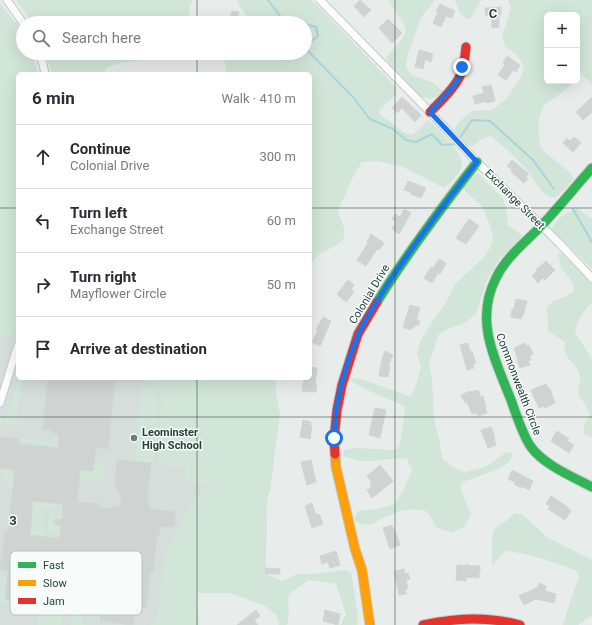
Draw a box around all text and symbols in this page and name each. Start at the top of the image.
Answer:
text: C [489,6,498,21]
map controls [544,12,580,84]
button: + [544,12,580,48]
search box [16,16,312,60]
icon: search [30,27,52,49]
text: Search here [62,29,141,47]
button: − [544,48,580,84]
route end [453,58,471,76]
text: 6 min [32,88,75,108]
text: Walk · 410 m [221,91,296,106]
text: Continue [70,140,131,158]
icon: ahead [32,146,54,168]
text: 300 m [259,149,296,164]
text: Colonial Drive [70,158,149,173]
street label: Exchange Street [482,167,548,232]
text: Turn left [70,204,127,222]
icon: left [32,210,54,232]
text: 60 m [267,213,296,228]
text: Exchange Street [70,222,164,237]
street label: Colonial Drive [347,262,392,326]
text: Turn right [70,268,136,286]
icon: right [32,274,54,296]
text: 50 m [267,277,296,292]
text: Mayflower Circle [70,286,166,301]
street label: Commonwealth Circle [493,331,544,437]
icon: arrive [32,338,54,360]
text: Arrive at destination [70,340,207,358]
place label: Leominster High School [142,426,202,452]
route start [325,429,343,447]
marker: Leominster High School [129,433,139,443]
text: 3 [9,513,17,528]
legend [10,551,142,615]
text: Fast [43,559,65,572]
text: Slow [43,577,67,590]
text: Jam [43,595,65,608]

